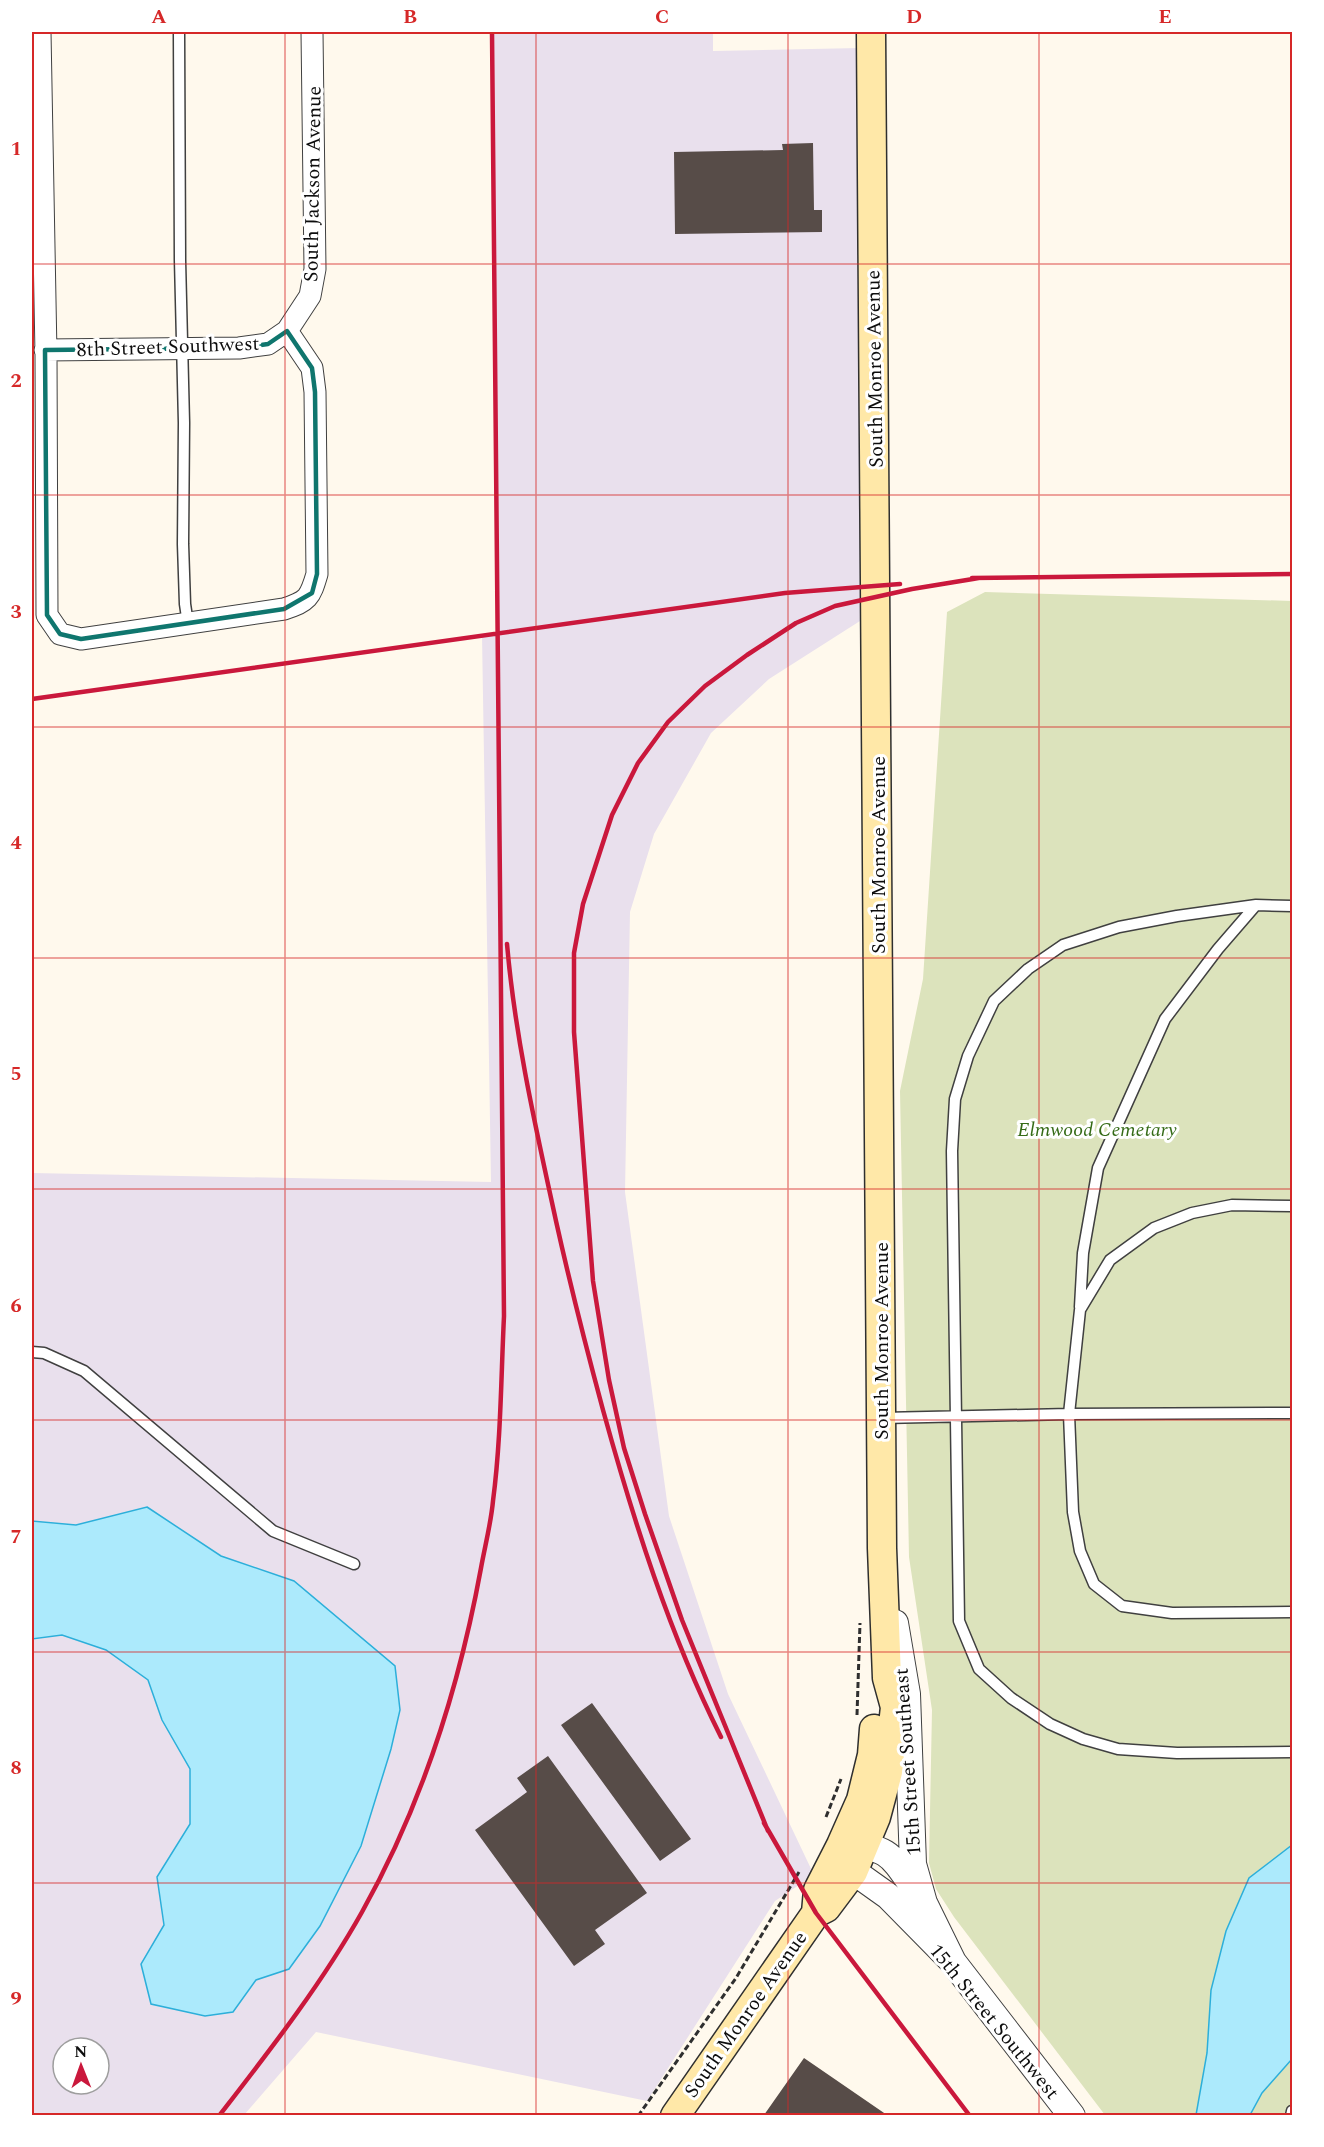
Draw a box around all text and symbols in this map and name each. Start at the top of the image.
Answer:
text: A [151,2,167,32]
text: B [403,2,417,32]
text: C [655,2,669,32]
text: D [906,2,922,32]
text: E [1158,2,1172,32]
street label: South Jackson Avenue [296,86,330,282]
text: 1 [10,134,22,164]
street label: South Monroe Avenue [858,270,892,468]
street label: 8th Street Southwest [76,329,260,365]
text: 2 [10,366,22,396]
text: 3 [10,597,22,627]
street label: South Monroe Avenue [864,756,894,954]
text: 4 [10,828,22,858]
text: 5 [10,1059,22,1089]
park label: Elmwood Cemetary [1017,1115,1177,1145]
street label: South Monroe Avenue [867,1242,897,1440]
text: 6 [10,1291,22,1321]
text: 7 [10,1522,22,1552]
street label: 15th Street Southeast [886,1667,930,1857]
text: 8 [10,1753,22,1783]
street label: South Monroe Avenue [677,1925,815,2104]
street label: 15th Street Southwest [922,1937,1067,2106]
text: 9 [10,1984,22,2014]
north arrow [51,2036,111,2096]
text: N [74,2040,87,2064]

